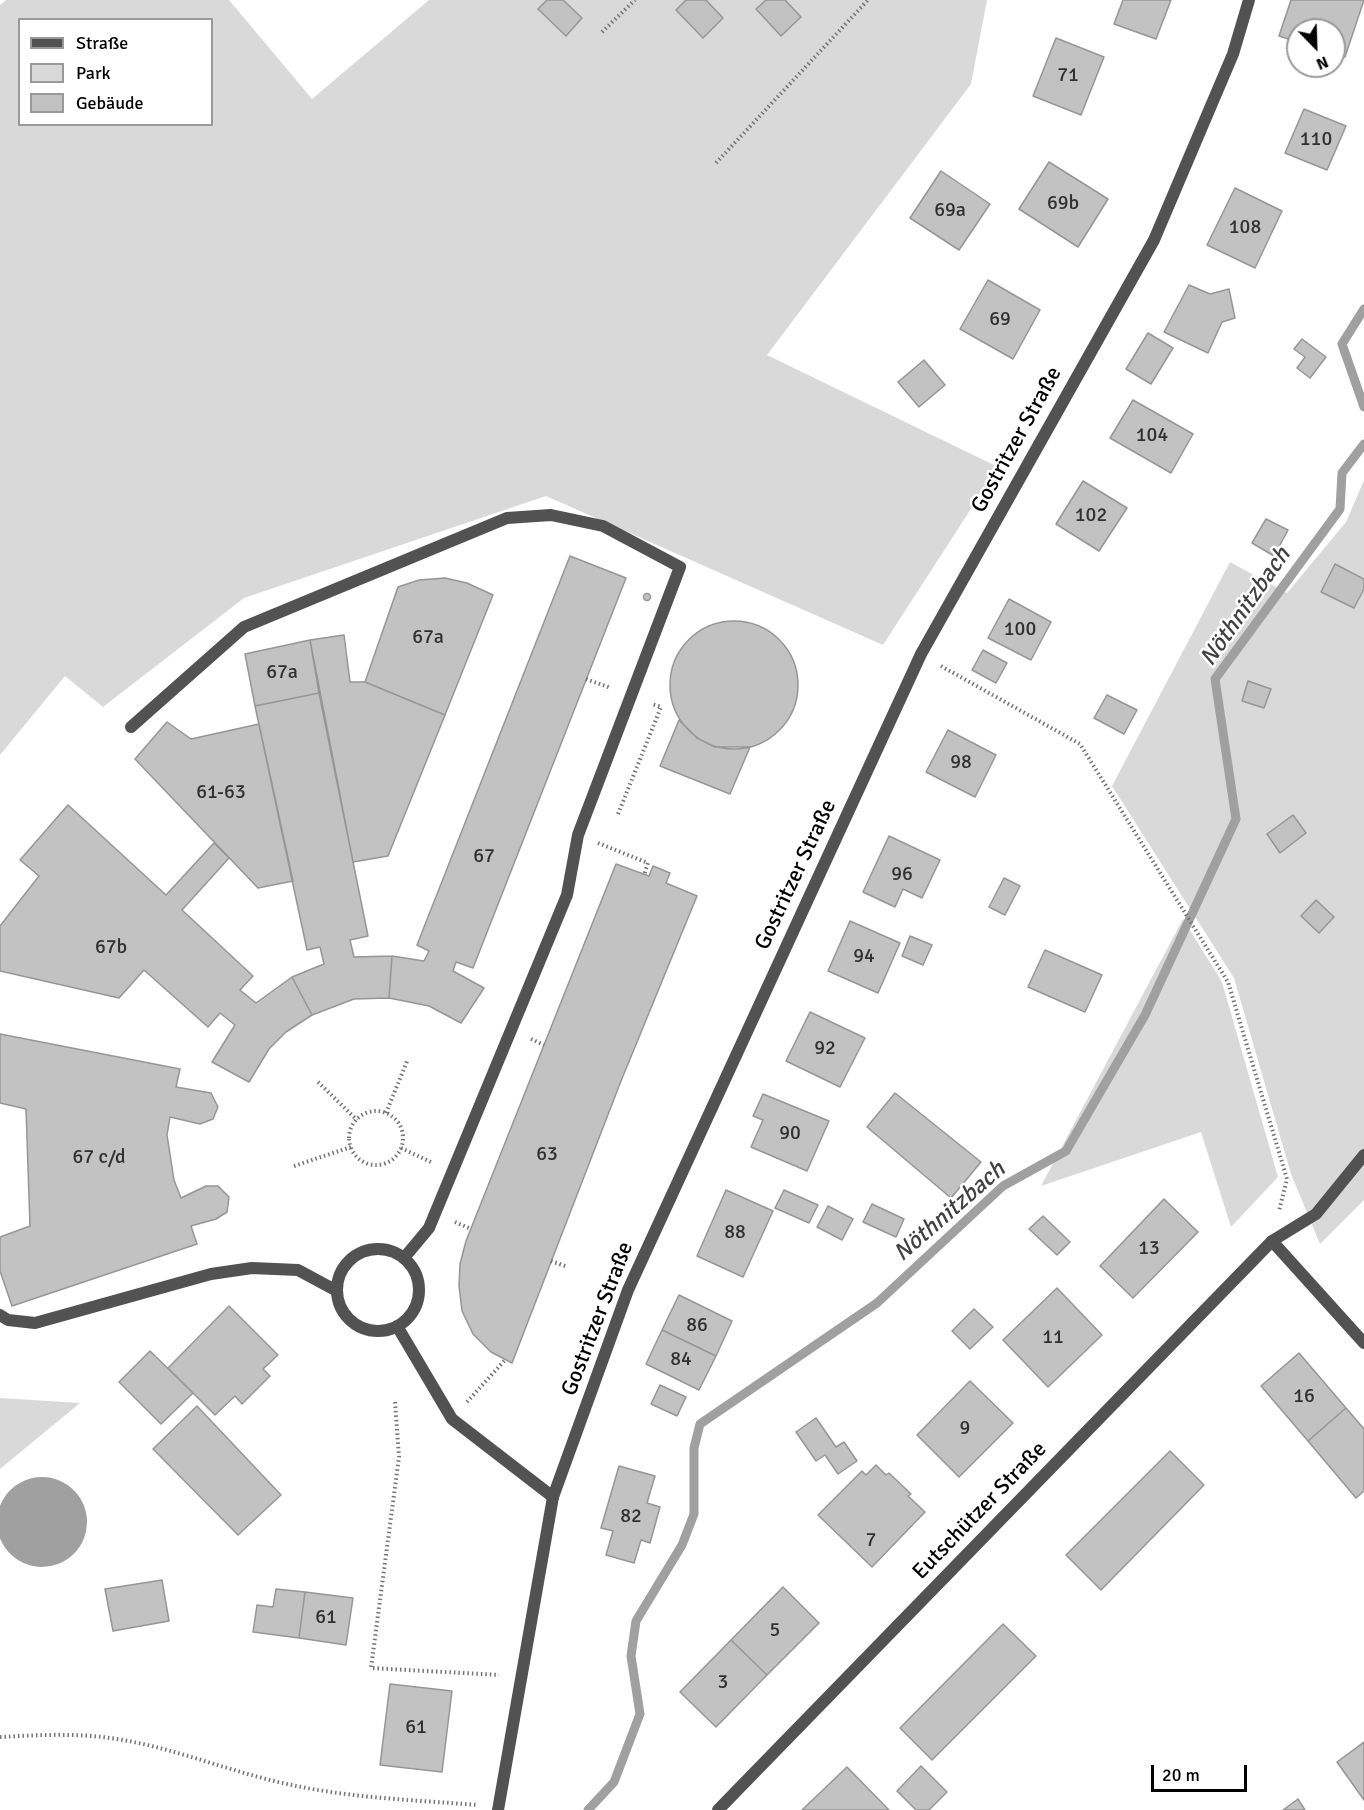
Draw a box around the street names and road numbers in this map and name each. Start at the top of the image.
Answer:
street label: Gostritzer Straße [966,363,1068,517]
street label: Gostritzer Straße [750,796,842,954]
street label: Gostritzer Straße [557,1238,639,1400]
street label: Eutschützer Straße [908,1437,1052,1585]

